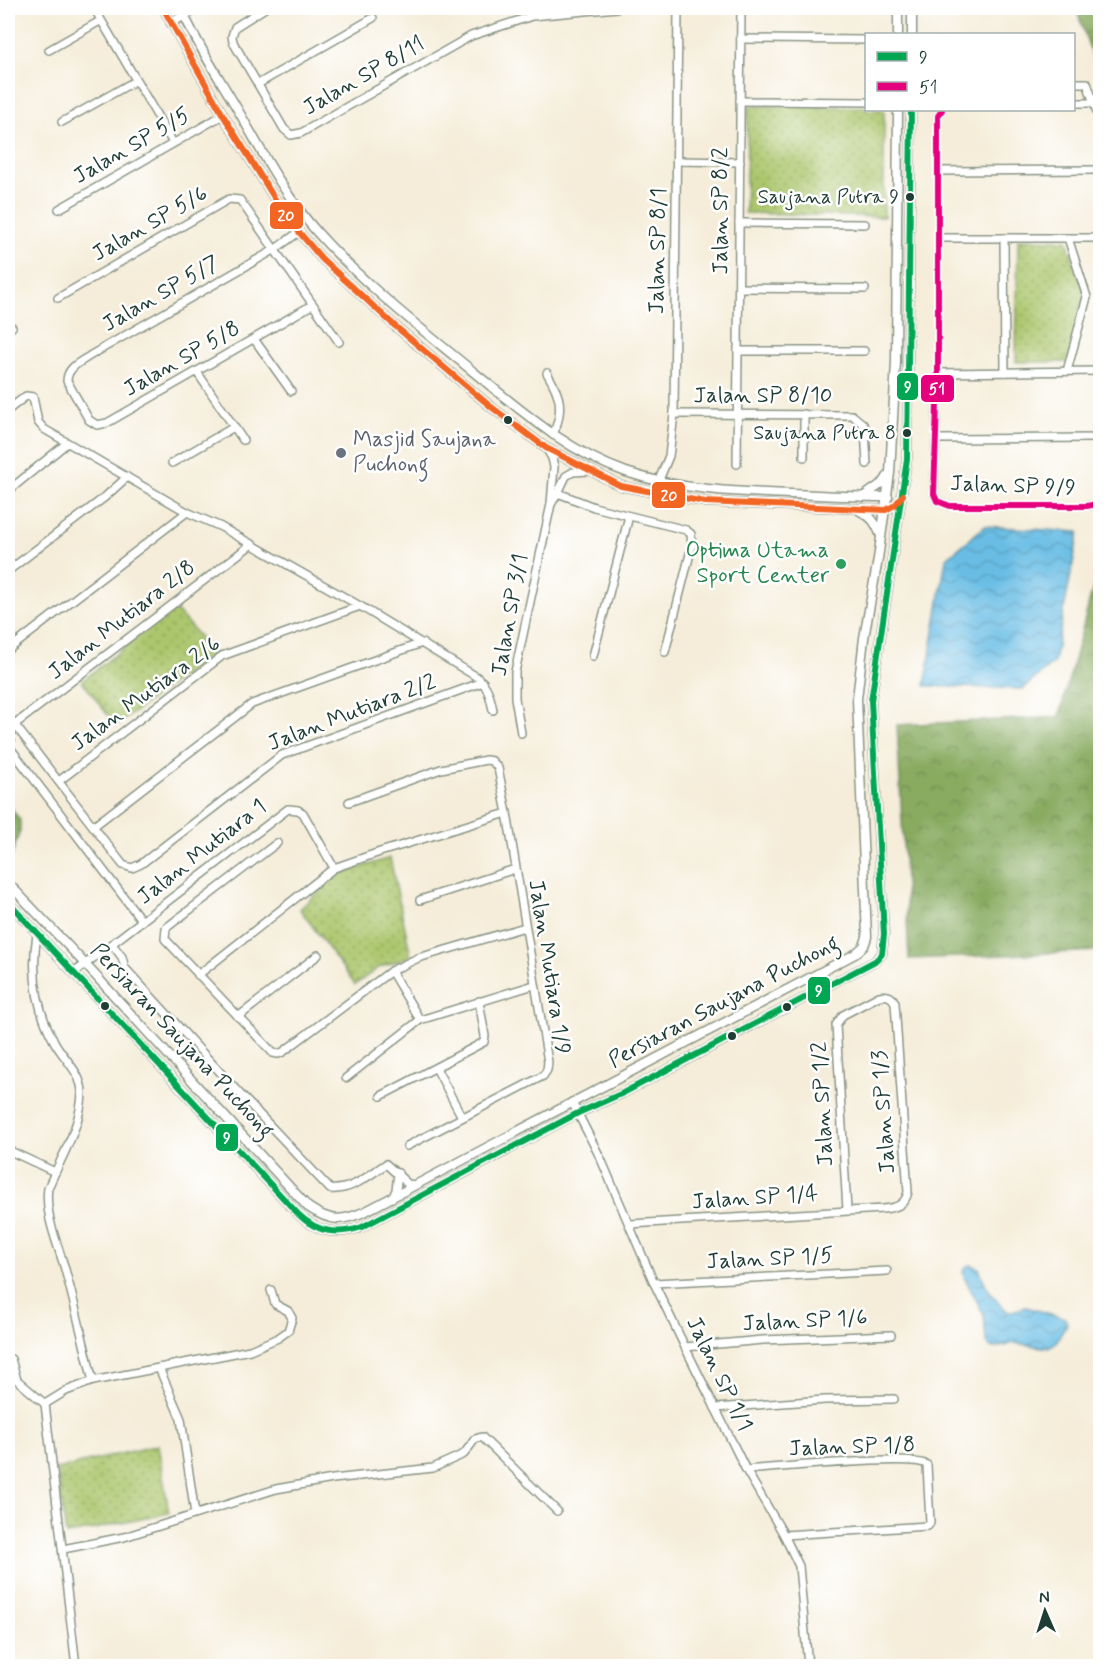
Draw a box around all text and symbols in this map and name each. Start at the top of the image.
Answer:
street label: Jalan SP 8/11 [298,30,430,122]
legend [865,33,1075,111]
text: 9 [919,46,928,70]
text: 51 [919,76,938,100]
street label: Jalan SP 5/5 [69,101,195,191]
street label: Jalan SP 8/2 [707,147,735,275]
street label: Jalan SP 5/6 [87,180,213,268]
place label: Saujana Putra 9 [758,184,899,211]
street label: Jalan SP 8/1 [643,188,673,314]
marker: Saujana Putra 9 [904,191,916,203]
line badge: 20 [269,201,304,230]
text: 20 [278,206,295,227]
street label: Jalan SP 5/7 [97,249,225,339]
street label: Jalan SP 5/8 [119,314,245,404]
line badge: 9 [896,372,919,401]
line badge: 51 [920,374,955,403]
text: 9 [904,377,912,398]
text: 51 [929,379,945,400]
street label: Jalan SP 8/10 [694,382,832,410]
unlabelled marker [502,414,514,426]
place label: Saujana Putra 8 [753,420,896,447]
place label: Masjid Saujana Puchong [353,426,497,482]
marker: Saujana Putra 8 [901,427,913,439]
marker: Masjid Saujana Puchong [334,446,348,460]
street label: Jalan SP 9/9 [950,470,1076,502]
line badge: 20 [651,481,686,509]
text: 20 [661,486,678,507]
place label: Optima Utama Sport Center [685,537,830,590]
street label: Jalan SP 3/1 [485,552,535,678]
street label: Jalan Mutiara 2/8 [43,554,201,686]
marker: Optima Utama Sport Center [834,557,848,571]
street label: Jalan Mutiara 2/6 [66,630,226,758]
street label: Jalan Mutiara 2/2 [264,668,440,758]
street label: Jalan Mutiara 1 [132,793,272,911]
street label: Jalan Mutiara 1/9 [521,878,577,1056]
street label: Persiaran Saujana Puchong [604,929,846,1077]
street label: Persiaran Saujana Puchong [82,937,280,1147]
line badge: 9 [807,976,831,1005]
text: 9 [815,981,823,1002]
unlabelled marker [99,1000,111,1012]
unlabelled marker [781,1001,793,1013]
unlabelled marker [726,1030,738,1042]
street label: Jalan SP 1/2 [806,1041,840,1167]
street label: Jalan SP 1/3 [866,1049,902,1175]
line badge: 9 [215,1123,239,1152]
text: 9 [223,1128,231,1149]
street label: Jalan SP 1/4 [691,1180,819,1216]
street label: Jalan SP 1/5 [706,1242,834,1276]
street label: Jalan SP 1/6 [742,1304,868,1338]
street label: Jalan SP 1/1 [679,1312,759,1436]
street label: Jalan SP 1/8 [788,1431,916,1463]
north arrow [1015,1581,1075,1641]
text: N [1038,1587,1050,1608]

